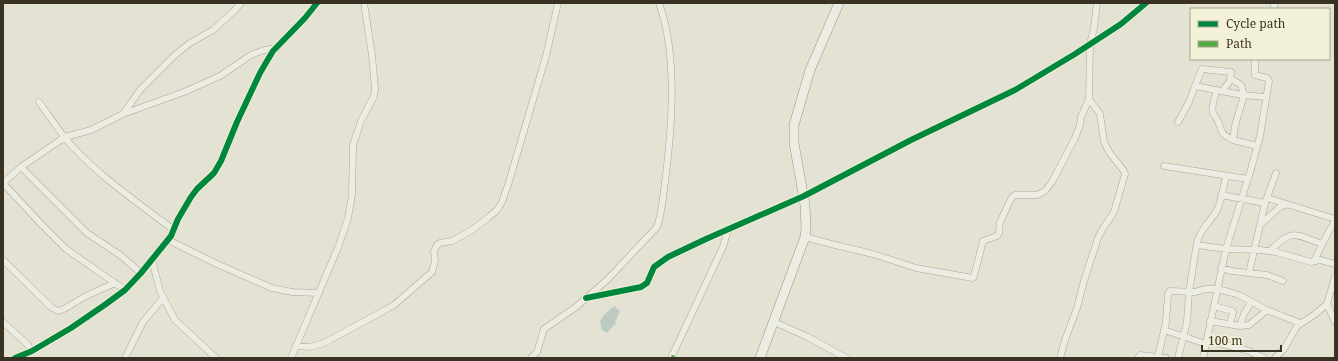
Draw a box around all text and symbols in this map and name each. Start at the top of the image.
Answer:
legend [1190,8,1330,60]
text: Cycle path [1226,15,1286,32]
text: Path [1226,35,1252,52]
scale bar [1202,327,1281,353]
text: 100 m [1208,332,1243,349]

